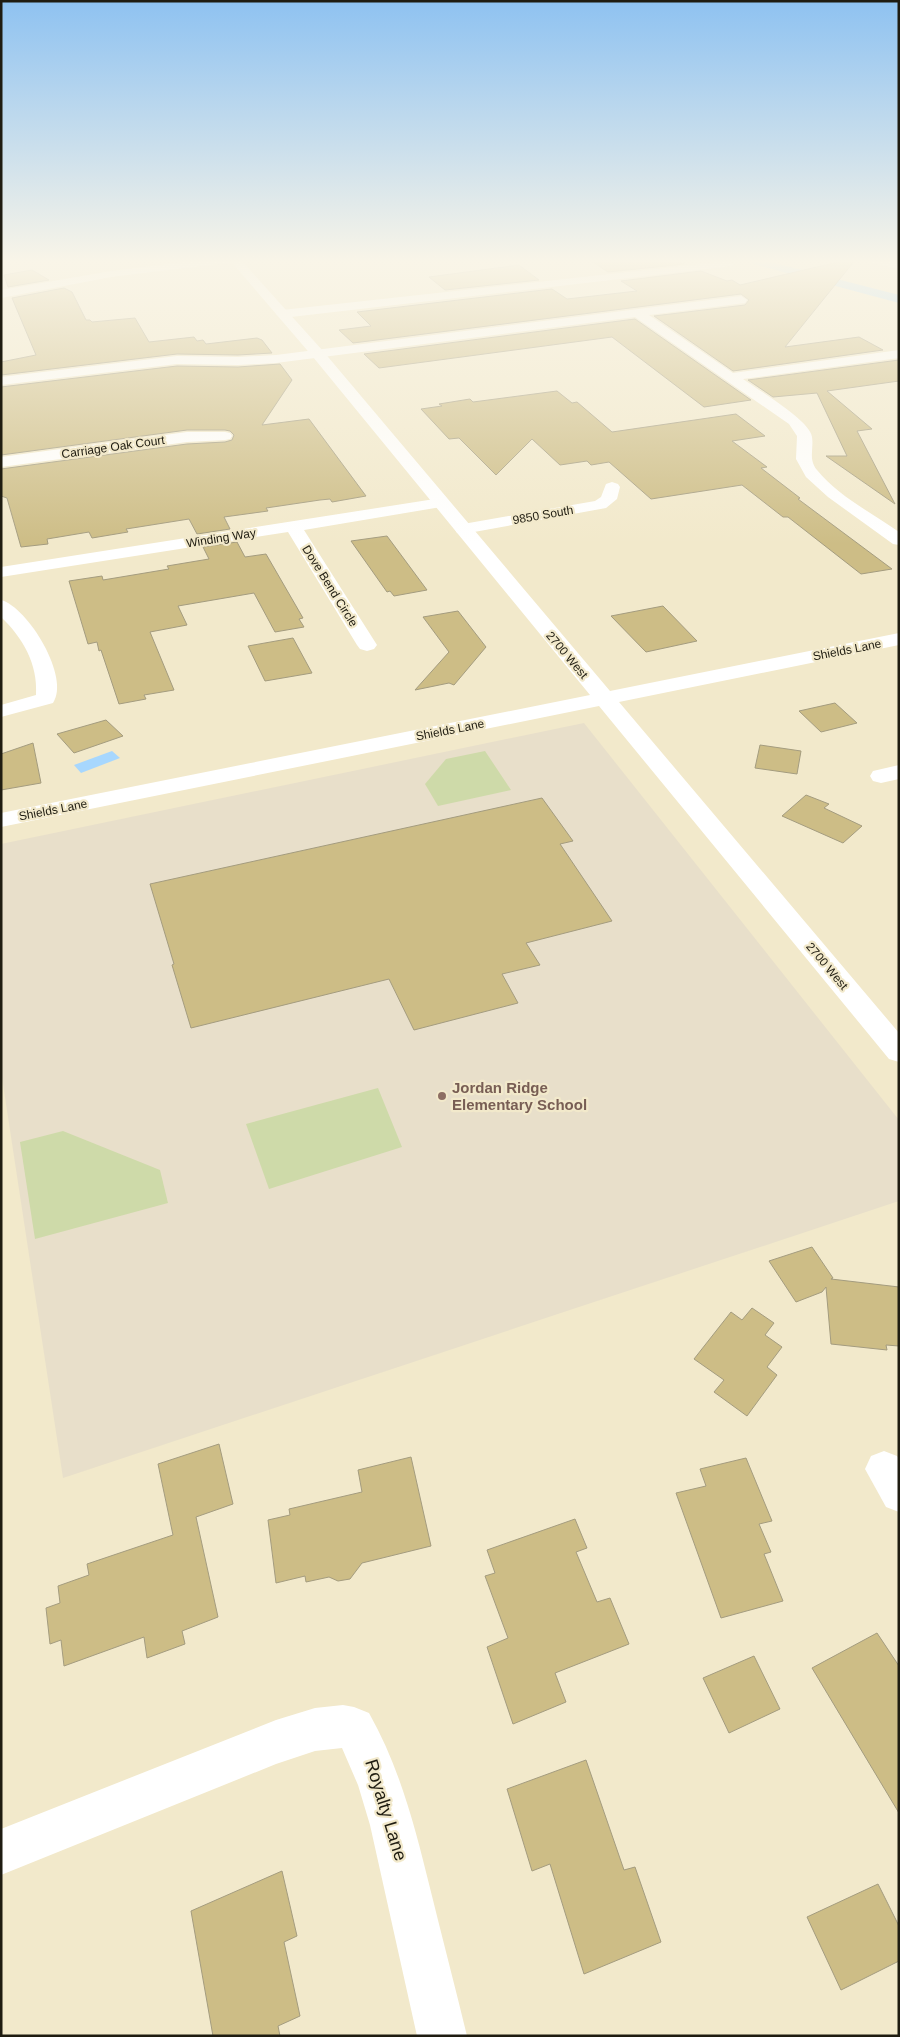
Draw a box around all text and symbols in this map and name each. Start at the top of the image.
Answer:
street label: Carriage Oak Court [61,433,166,461]
street label: 9850 South [512,503,574,527]
street label: Winding Way [185,526,257,550]
street label: Dove Bend Circle [299,543,361,630]
street label: 2700 West [543,629,591,682]
street label: Shields Lane [812,636,883,663]
street label: Shields Lane [415,716,486,743]
street label: Shields Lane [18,796,89,823]
street label: 2700 West [803,940,851,993]
place label: Jordan Ridge Elementary School [452,1079,587,1113]
marker: Jordan Ridge Elementary School [436,1090,448,1102]
street label: Royalty Lane [361,1757,411,1863]

